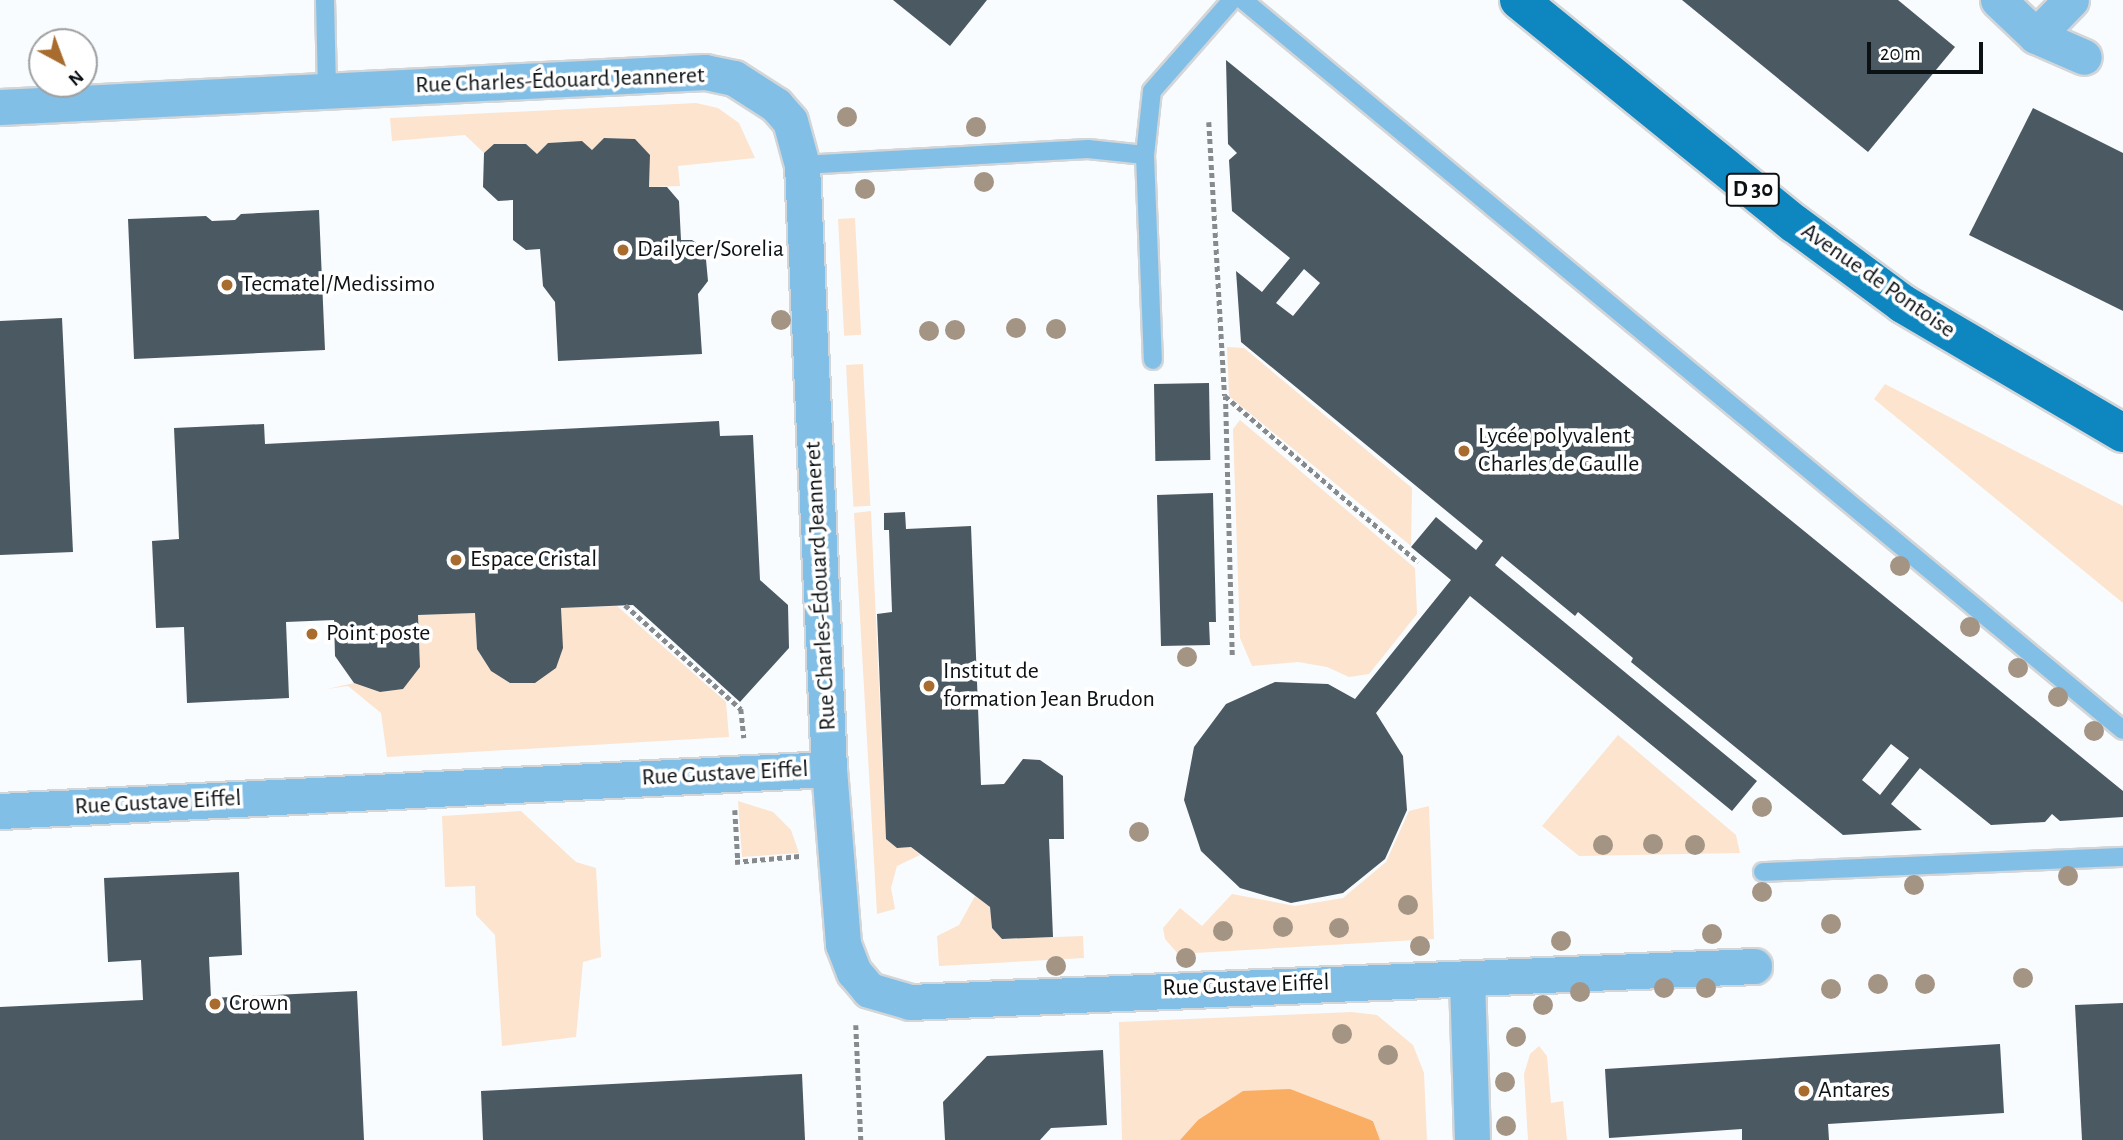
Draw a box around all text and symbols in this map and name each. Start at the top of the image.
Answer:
north arrow [28,28,98,98]
scale bar [1871,28,1986,72]
text: 20 m [1880,43,1921,64]
street label: Rue Charles-Édouard Jeanneret [415,62,705,100]
text: N [65,66,87,89]
road number: D 30 [1725,170,1781,210]
street label: Avenue de Pontoise [1795,217,1961,345]
place label: Dailycer/Sorelia [637,236,784,264]
marker: Dailycer/Sorelia [615,242,631,258]
place label: Tecmatel/Medissimo [241,271,435,299]
marker: Tecmatel/Medissimo [219,277,235,293]
place label: Lycée polyvalent Charles de Gaulle [1478,423,1639,479]
street label: Rue Charles-Édouard Jeanneret [799,441,843,731]
marker: Lycée polyvalent Charles de Gaulle [1456,443,1472,459]
place label: Espace Cristal [470,546,597,574]
marker: Espace Cristal [448,552,464,568]
place label: Point poste [326,620,430,648]
marker: Point poste [304,626,320,642]
place label: Institut de formation Jean Brudon [943,658,1155,714]
marker: Institut de formation Jean Brudon [921,678,937,694]
street label: Rue Gustave Eiffel [641,755,809,793]
street label: Rue Gustave Eiffel [74,784,242,822]
street label: Rue Gustave Eiffel [1162,969,1330,1003]
place label: Crown [229,990,289,1018]
marker: Crown [207,996,223,1012]
place label: Antares [1818,1077,1890,1105]
marker: Antares [1796,1083,1812,1099]

